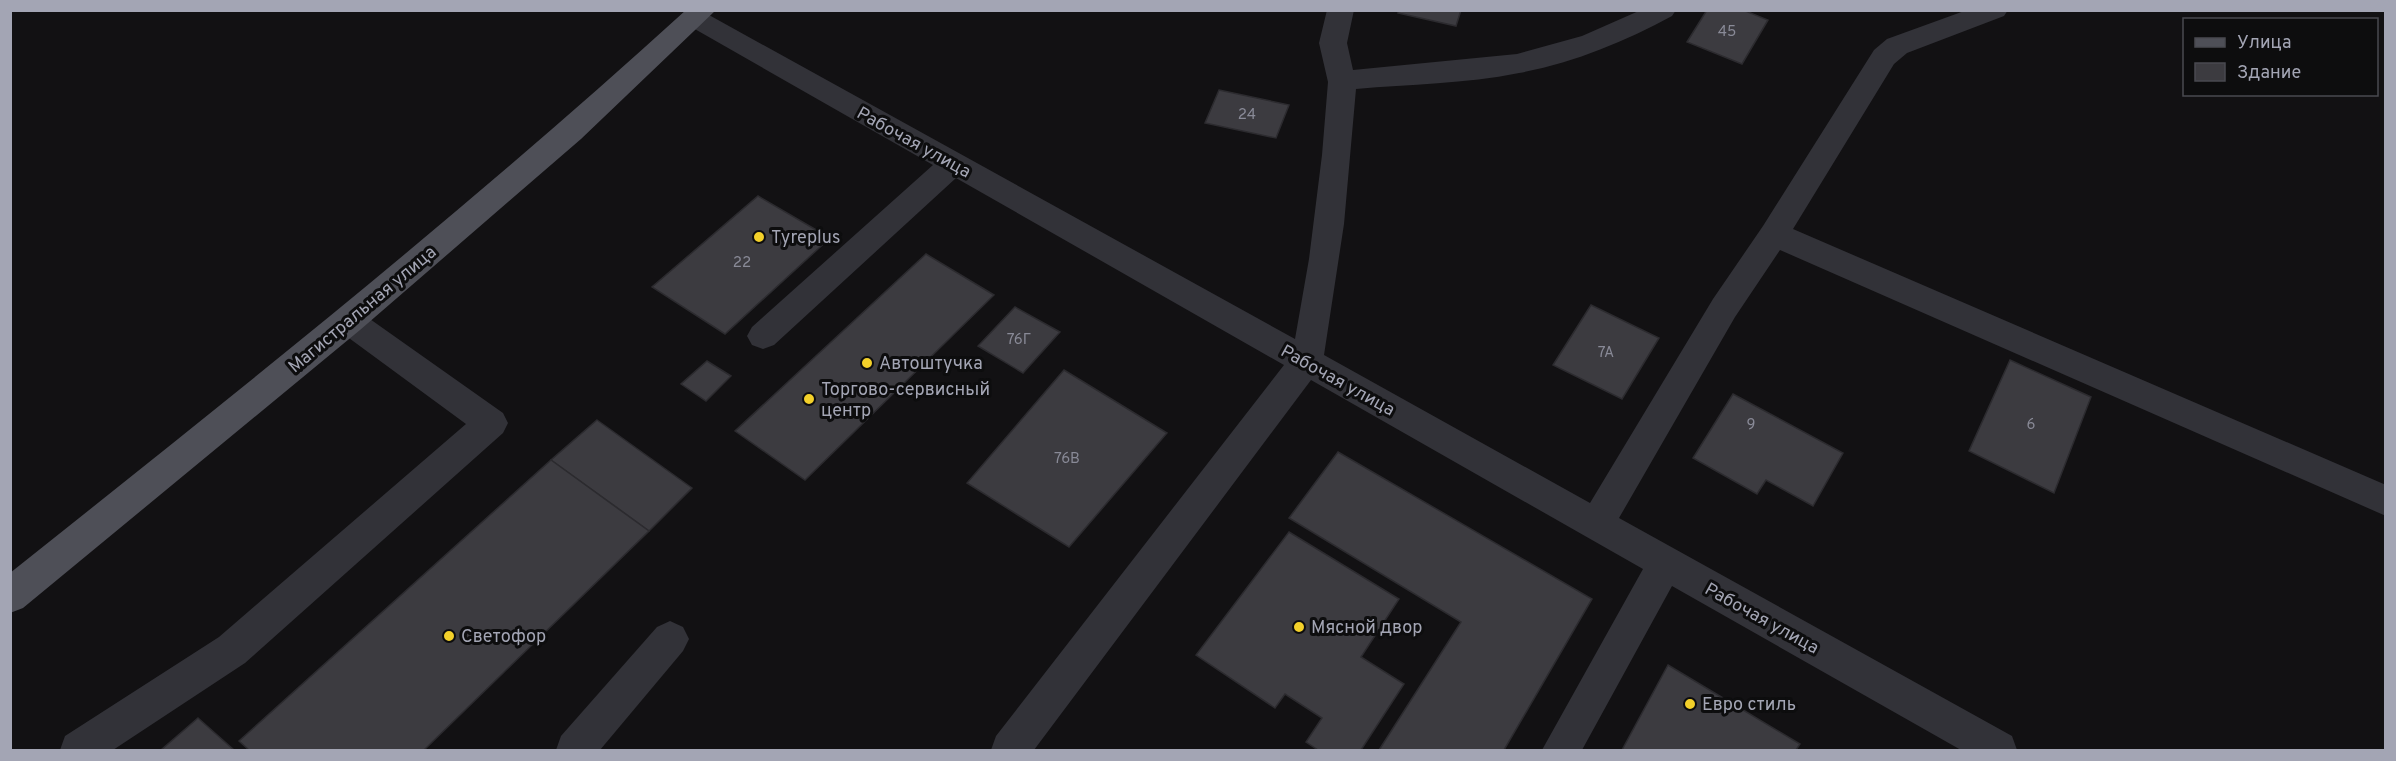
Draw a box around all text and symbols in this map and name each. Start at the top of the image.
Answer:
legend [2183,18,2378,96]
house number: 45 [1718,23,1736,42]
text: Улица [2237,32,2291,55]
text: Здание [2237,62,2301,85]
street label: Рабочая улица [852,102,974,184]
house number: 24 [1238,106,1256,125]
place label: Tyreplus [771,227,840,250]
marker: Tyreplus [752,230,766,244]
street label: Магистральная улица [284,241,442,379]
house number: 22 [733,254,751,273]
house number: 76Г [1007,331,1031,350]
street label: Рабочая улица [1276,340,1398,422]
house number: 7А [1598,344,1614,363]
place label: Автоштучка [879,353,983,376]
marker: Автоштучка [860,356,874,370]
place label: Торгово-сервисный центр [821,379,990,423]
marker: Торгово-сервисный центр [802,392,816,406]
house number: 9 [1747,416,1755,435]
house number: 6 [2027,416,2036,435]
house number: 76В [1054,450,1080,469]
street label: Рабочая улица [1700,578,1822,660]
place label: Мясной двор [1311,617,1422,640]
marker: Мясной двор [1292,620,1306,634]
place label: Светофор [461,626,546,649]
marker: Светофор [442,629,456,643]
place label: Евро стиль [1702,694,1796,717]
marker: Евро стиль [1683,697,1697,711]

